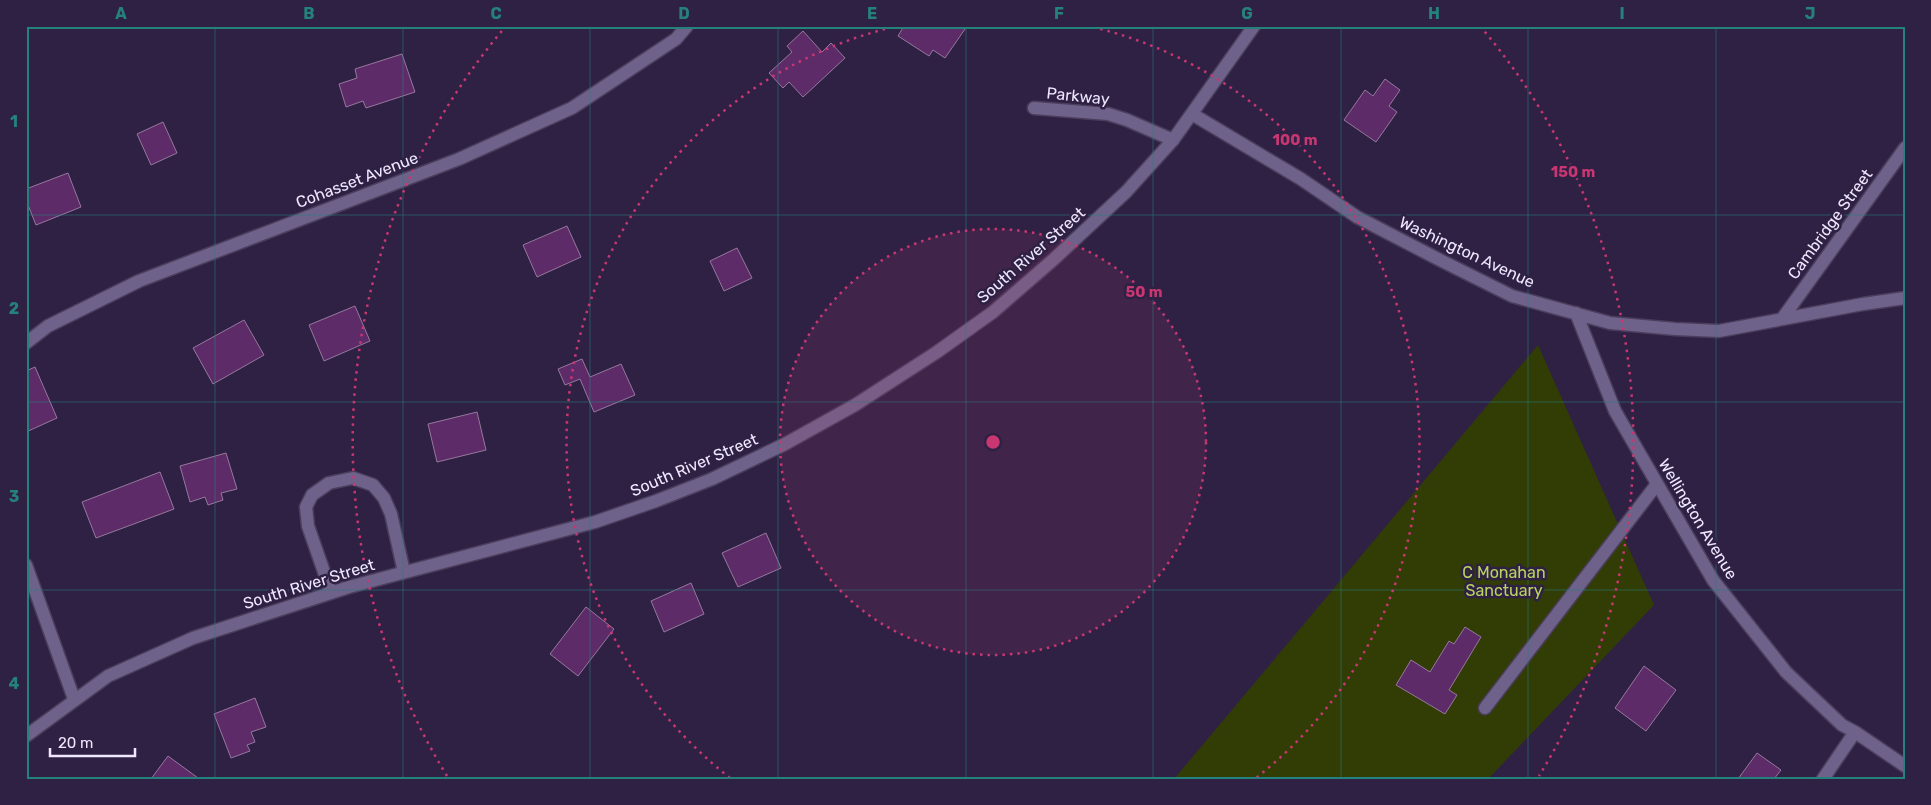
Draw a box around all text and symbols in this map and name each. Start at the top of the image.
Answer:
text: A [115,4,127,23]
text: B [303,4,315,23]
text: C [490,4,502,23]
text: D [678,4,690,23]
text: E [867,4,877,23]
text: F [1054,4,1064,23]
text: G [1241,4,1253,23]
text: H [1428,4,1440,23]
text: I [1619,4,1625,23]
text: J [1805,4,1815,23]
street label: Parkway [1046,83,1111,109]
text: 1 [10,112,18,131]
text: 100 m [1273,131,1317,149]
street label: Cohasset Avenue [293,148,421,212]
text: 150 m [1551,163,1595,181]
street label: Cambridge Street [1784,165,1876,283]
street label: South River Street [973,203,1089,307]
street label: Washington Avenue [1396,212,1538,292]
text: 50 m [1126,283,1162,301]
text: 2 [9,299,19,318]
street label: South River Street [627,430,761,500]
centre of rings [984,433,1002,451]
street label: Wellington Avenue [1655,455,1741,583]
text: 3 [9,487,19,506]
street label: South River Street [241,555,377,613]
park label: C Monahan Sanctuary [1462,563,1546,600]
text: 4 [9,674,20,693]
scale bar [50,725,135,757]
text: 20 m [58,734,93,752]

